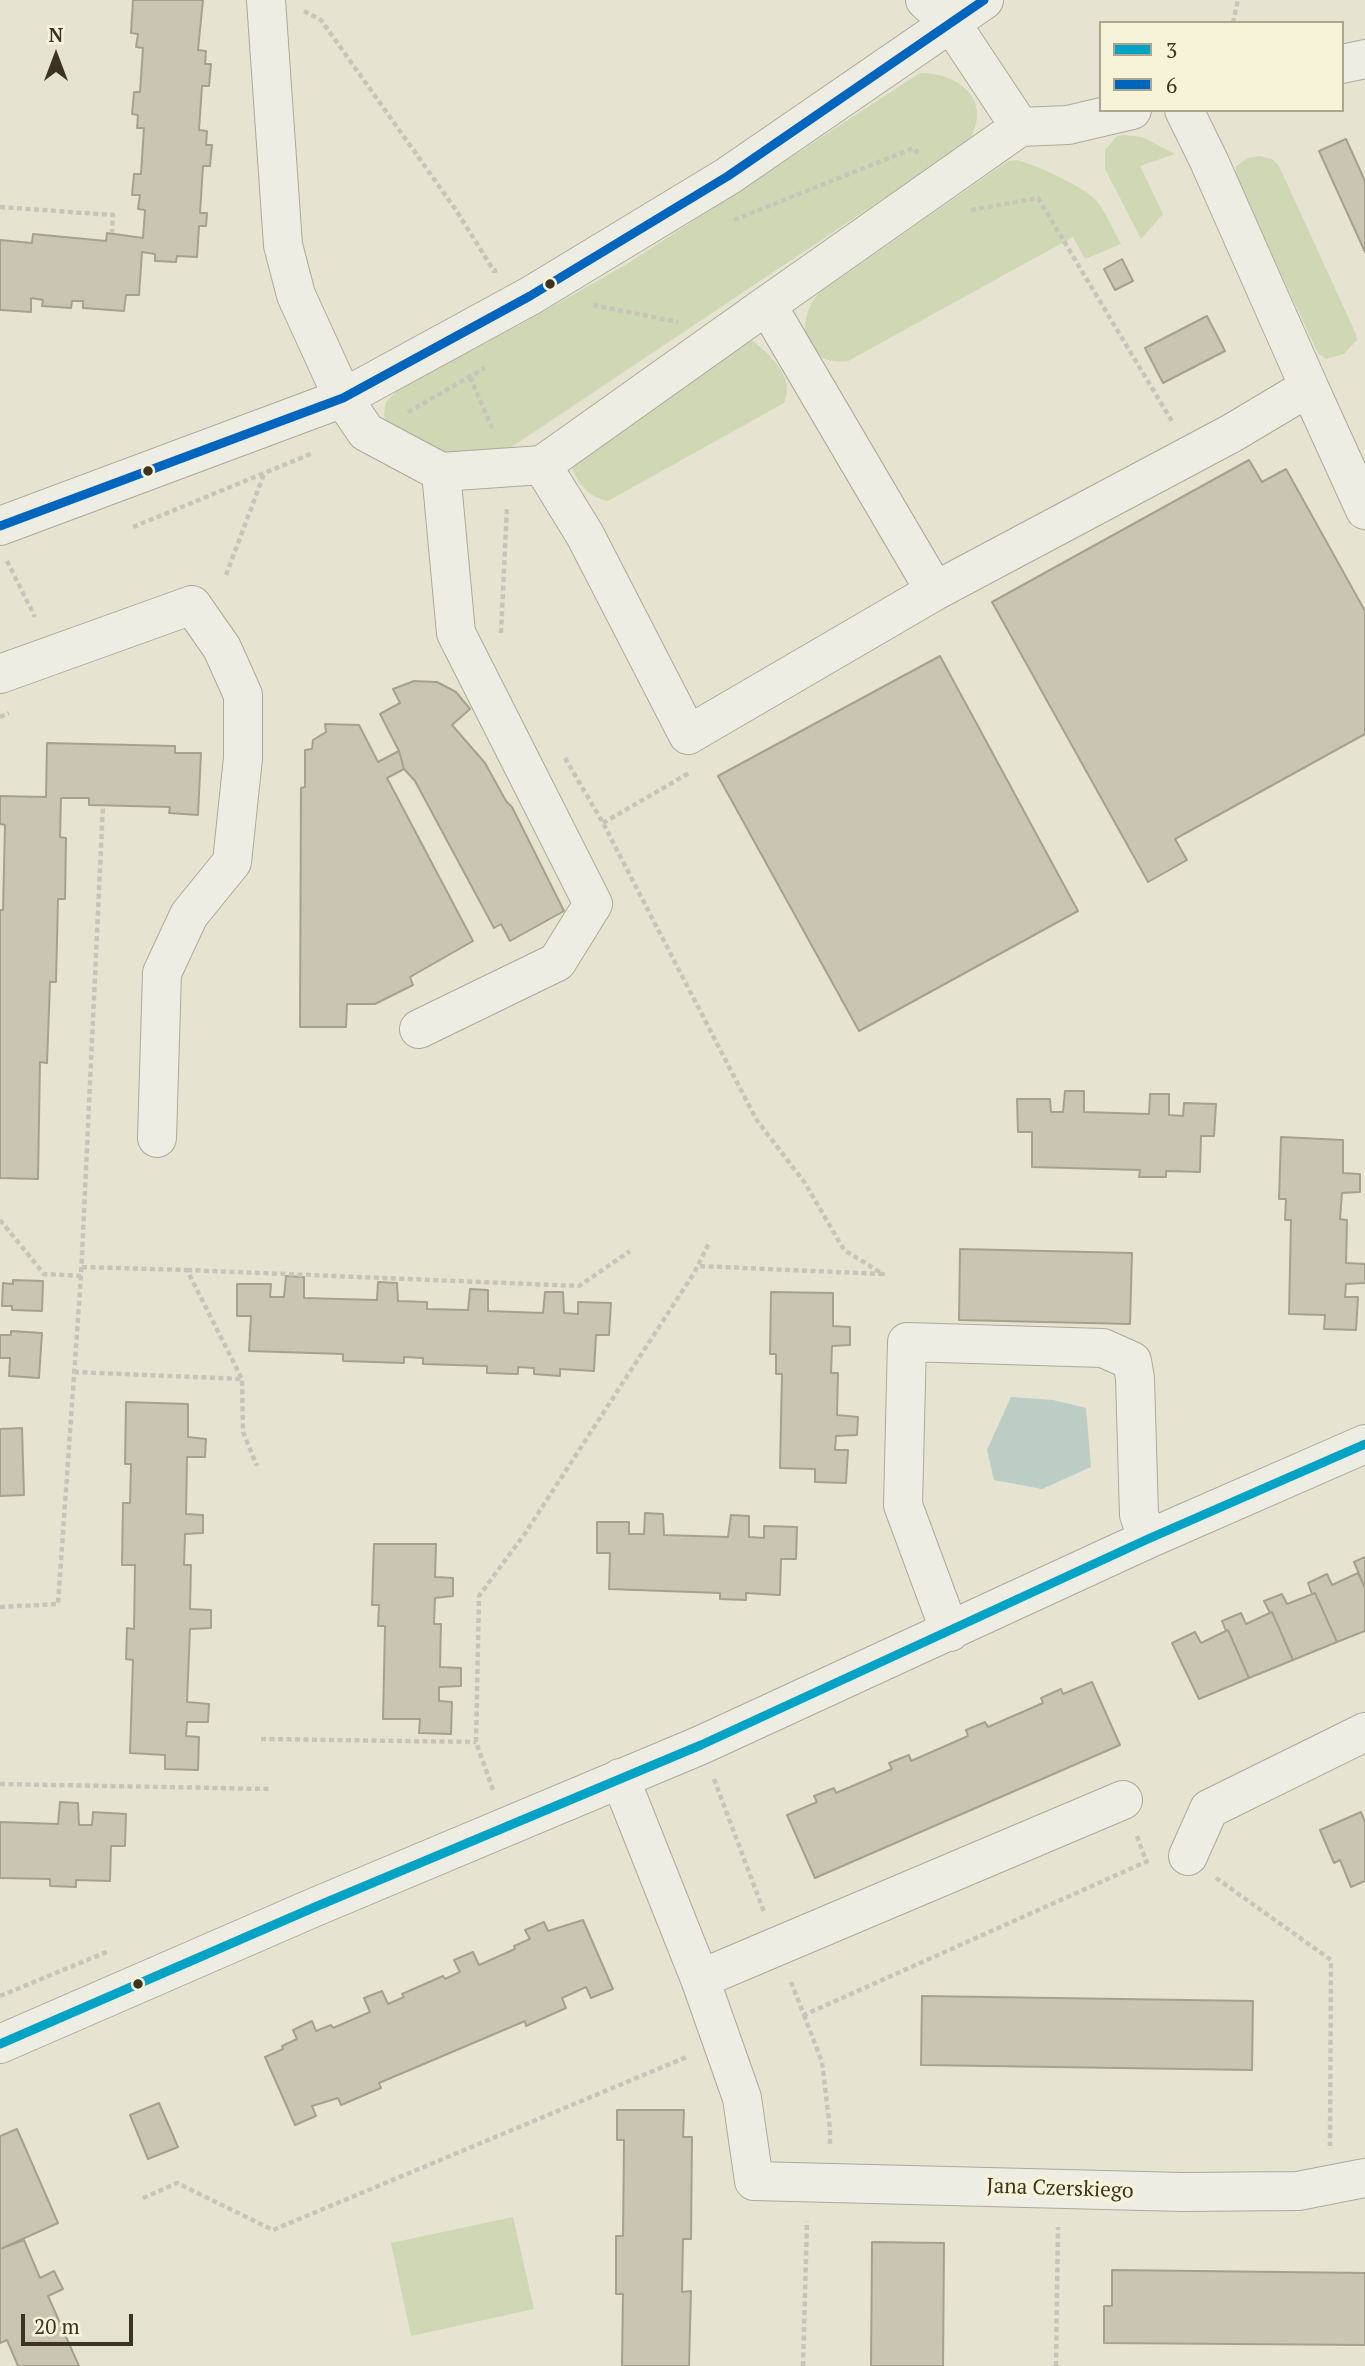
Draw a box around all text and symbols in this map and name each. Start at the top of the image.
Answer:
north arrow [21,21,91,91]
legend [1099,21,1344,112]
text: N [49,22,63,47]
text: 3 [1166,36,1177,64]
text: 6 [1166,71,1177,99]
unlabelled marker [543,277,557,291]
unlabelled marker [141,464,155,478]
unlabelled marker [131,1977,145,1991]
street label: Jana Czerskiego [986,2174,1134,2204]
scale bar [24,2300,136,2344]
text: 20 m [34,2312,80,2340]

